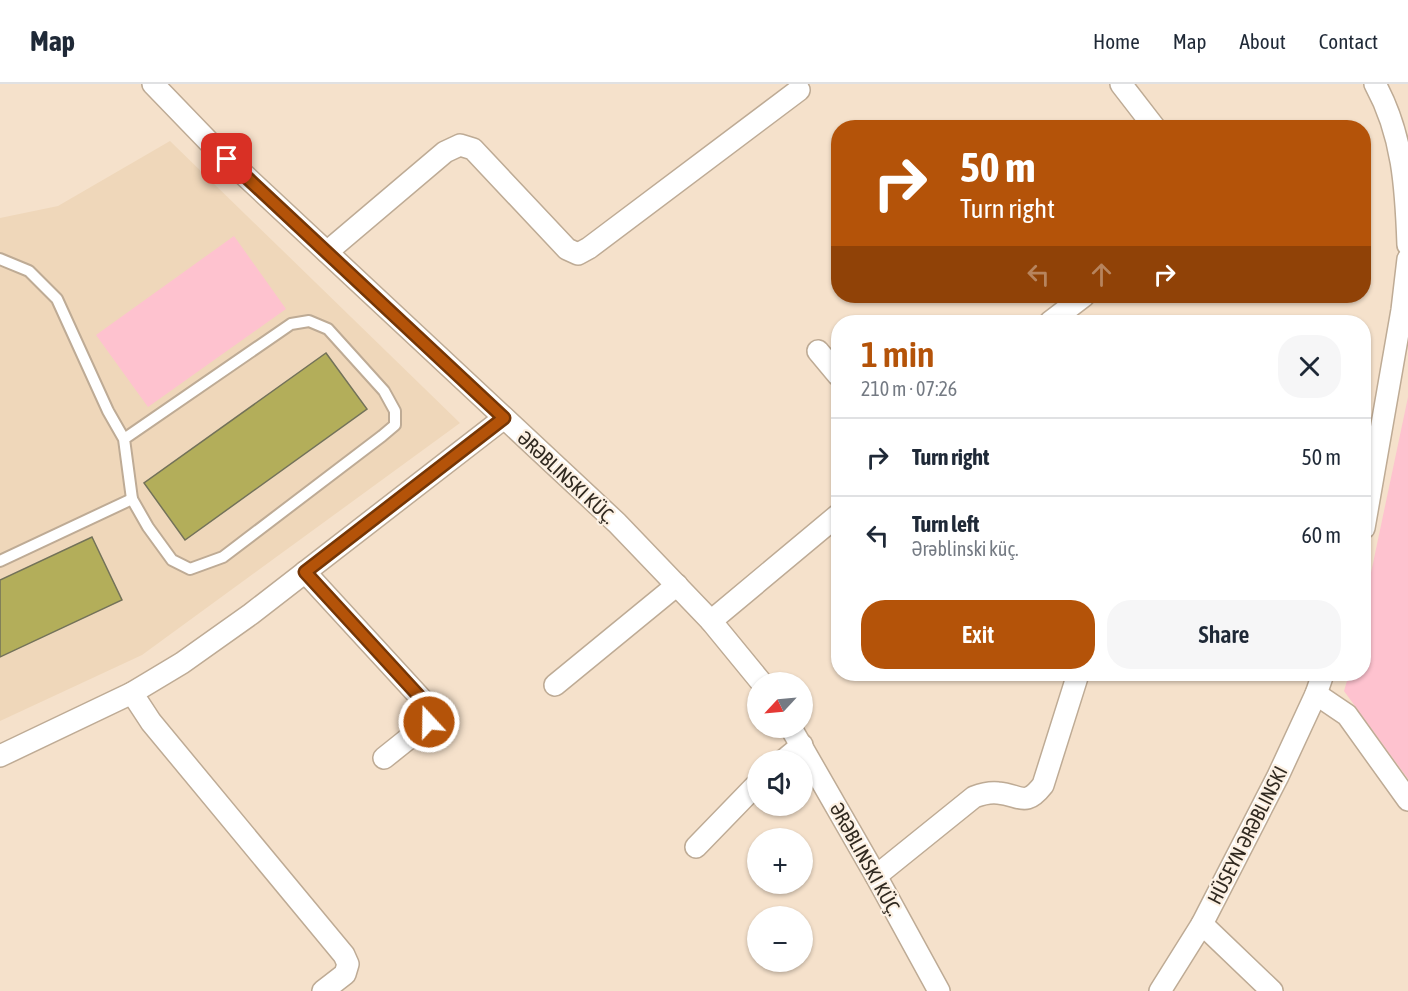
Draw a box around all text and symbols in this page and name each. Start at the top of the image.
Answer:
text: Map [30,25,75,57]
text: Home [1093,29,1140,53]
text: Map [1173,29,1207,53]
text: About [1240,29,1286,53]
text: Contact [1319,29,1378,53]
pin [201,133,252,184]
icon: arrive [210,142,243,175]
text: 50 m [960,143,1035,191]
icon: right [861,144,939,222]
text: Turn right [960,193,1055,224]
icon: left [1022,258,1055,291]
icon: ahead [1085,258,1118,291]
icon: right [1148,258,1181,291]
text: 1 min [861,333,935,375]
button: close [1278,335,1341,398]
text: 210 m · 07:26 [861,377,957,400]
street label: ƏRƏBLINSKI KÜÇ. [513,426,621,528]
icon: right [861,441,894,474]
text: Turn right [912,444,989,470]
text: 50 m [1301,444,1341,470]
text: Turn left [912,511,979,537]
icon: left [861,519,894,552]
text: 60 m [1301,522,1341,548]
text: Ərəblinski küç. [912,537,1018,560]
button: Exit [861,600,1095,669]
button: Share [1107,600,1341,669]
north arrow [747,672,813,738]
map controls [747,672,813,972]
position arrow [397,690,461,754]
button: sound [747,750,813,816]
street label: HÜSEYN ƏRƏBLINSKI [1202,762,1292,908]
street label: ƏRƏBLINSKI KÜÇ. [826,799,906,919]
button: + [747,828,813,894]
button: − [747,906,813,972]

